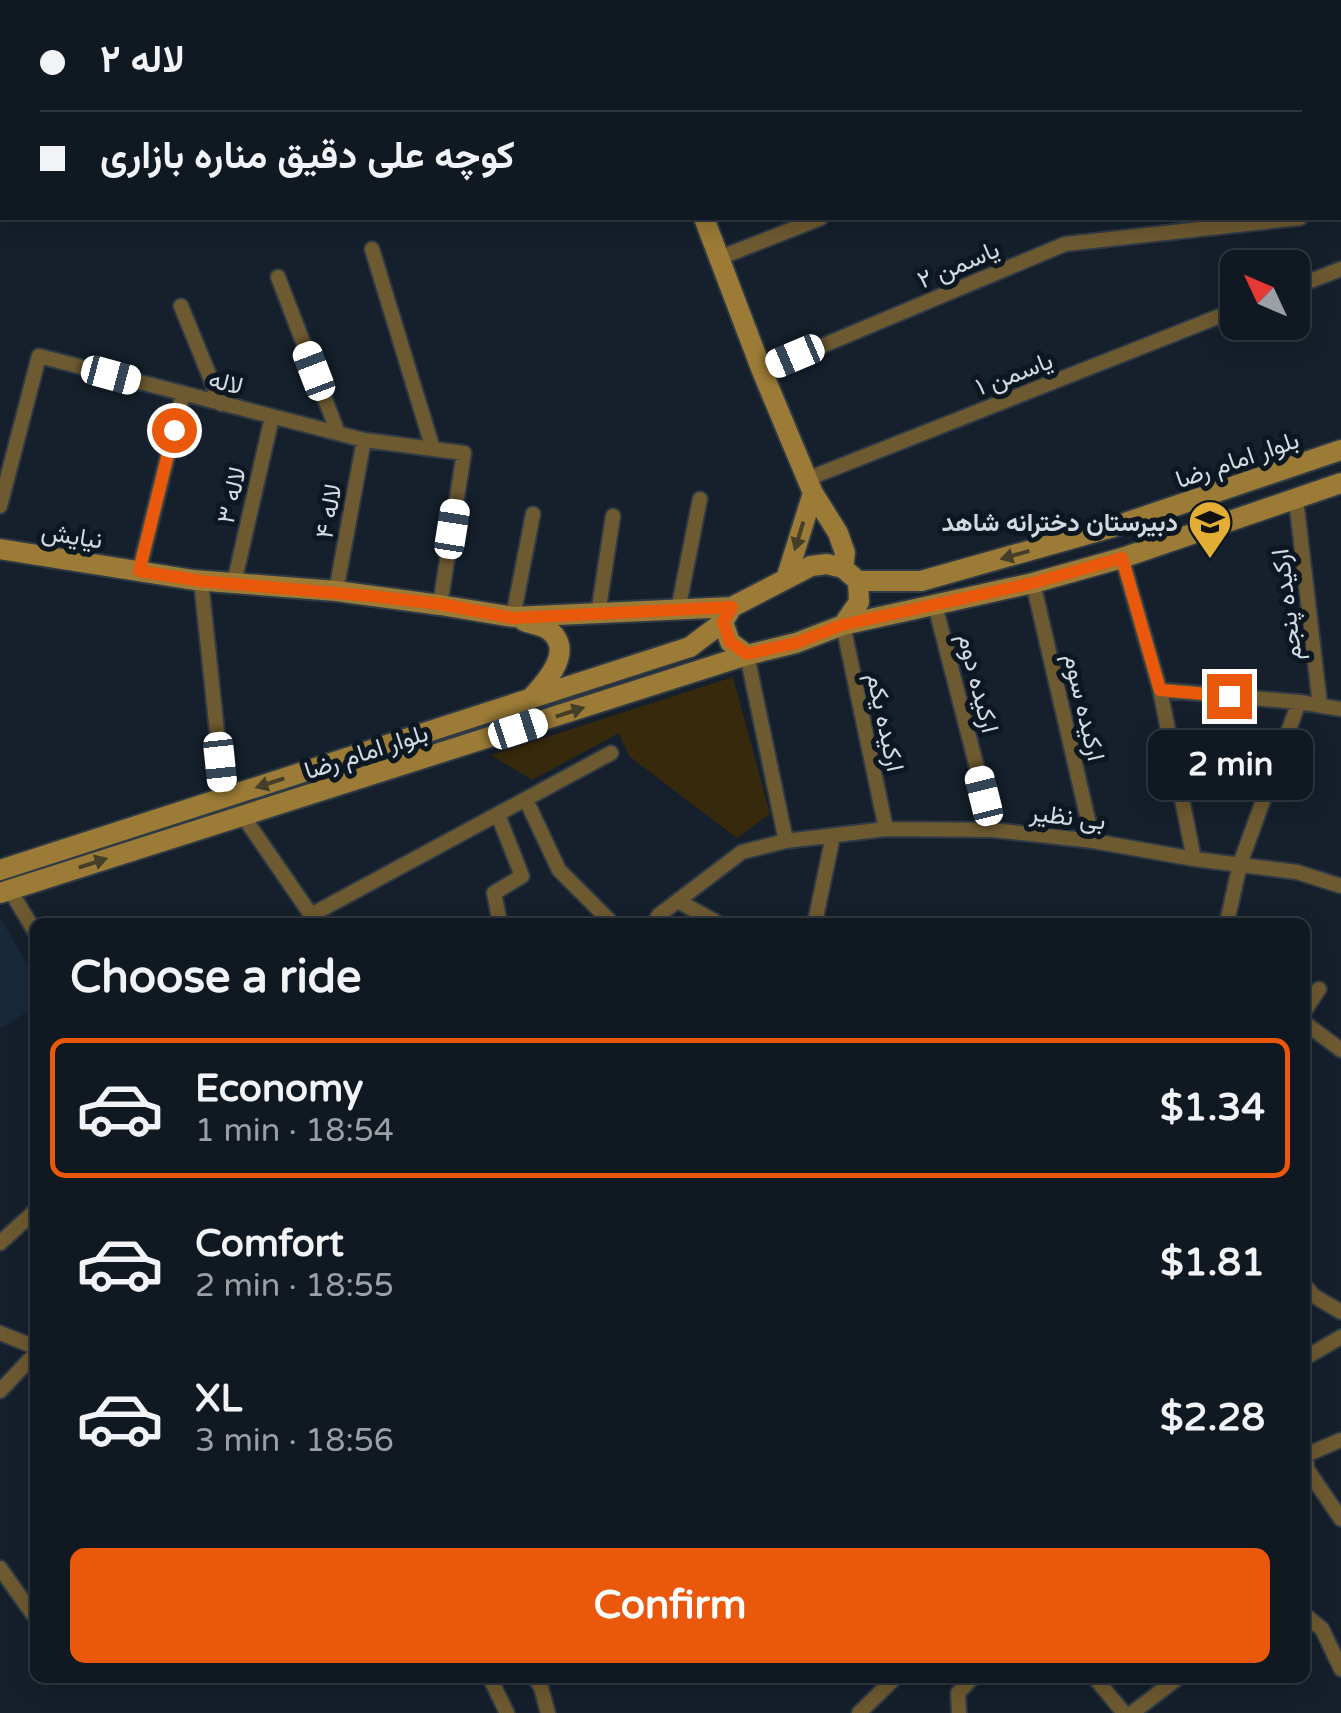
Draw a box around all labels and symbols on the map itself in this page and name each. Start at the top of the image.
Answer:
street label: یاسمن ۲ [913,234,1004,296]
north arrow [1220,250,1310,340]
car [762,330,828,382]
car [289,338,339,404]
street label: یاسمن ۱ [972,346,1057,402]
car [78,353,144,397]
street label: لاله [205,364,246,402]
route start [152,408,197,453]
street label: بلوار امام رضا [1172,425,1303,496]
street label: لاله ۳ [211,464,253,527]
street label: لاله ۴ [309,481,349,541]
car [432,497,472,561]
school or university icon: دبیرستان دخترانه شاهد [1187,499,1233,560]
place label: دبیرستان دخترانه شاهد [941,508,1178,538]
street label: نیایش [39,516,105,556]
one-way arrow [791,521,806,551]
one-way arrow [999,547,1030,563]
street label: ارکیده پنجم [1265,547,1310,663]
street label: ارکیده دوم [950,630,1005,736]
street label: ارکیده سوم [1056,651,1111,764]
street label: ارکیده یکم [859,670,910,774]
route end [1207,674,1252,719]
one-way arrow [555,704,585,719]
car [485,705,551,753]
street label: بلوار امام رضا [301,718,432,787]
car [202,731,238,793]
callout: 2 min [1146,731,1312,801]
car [962,763,1006,829]
one-way arrow [255,776,285,791]
street label: بی نظیر [1027,797,1107,837]
one-way arrow [78,855,108,870]

